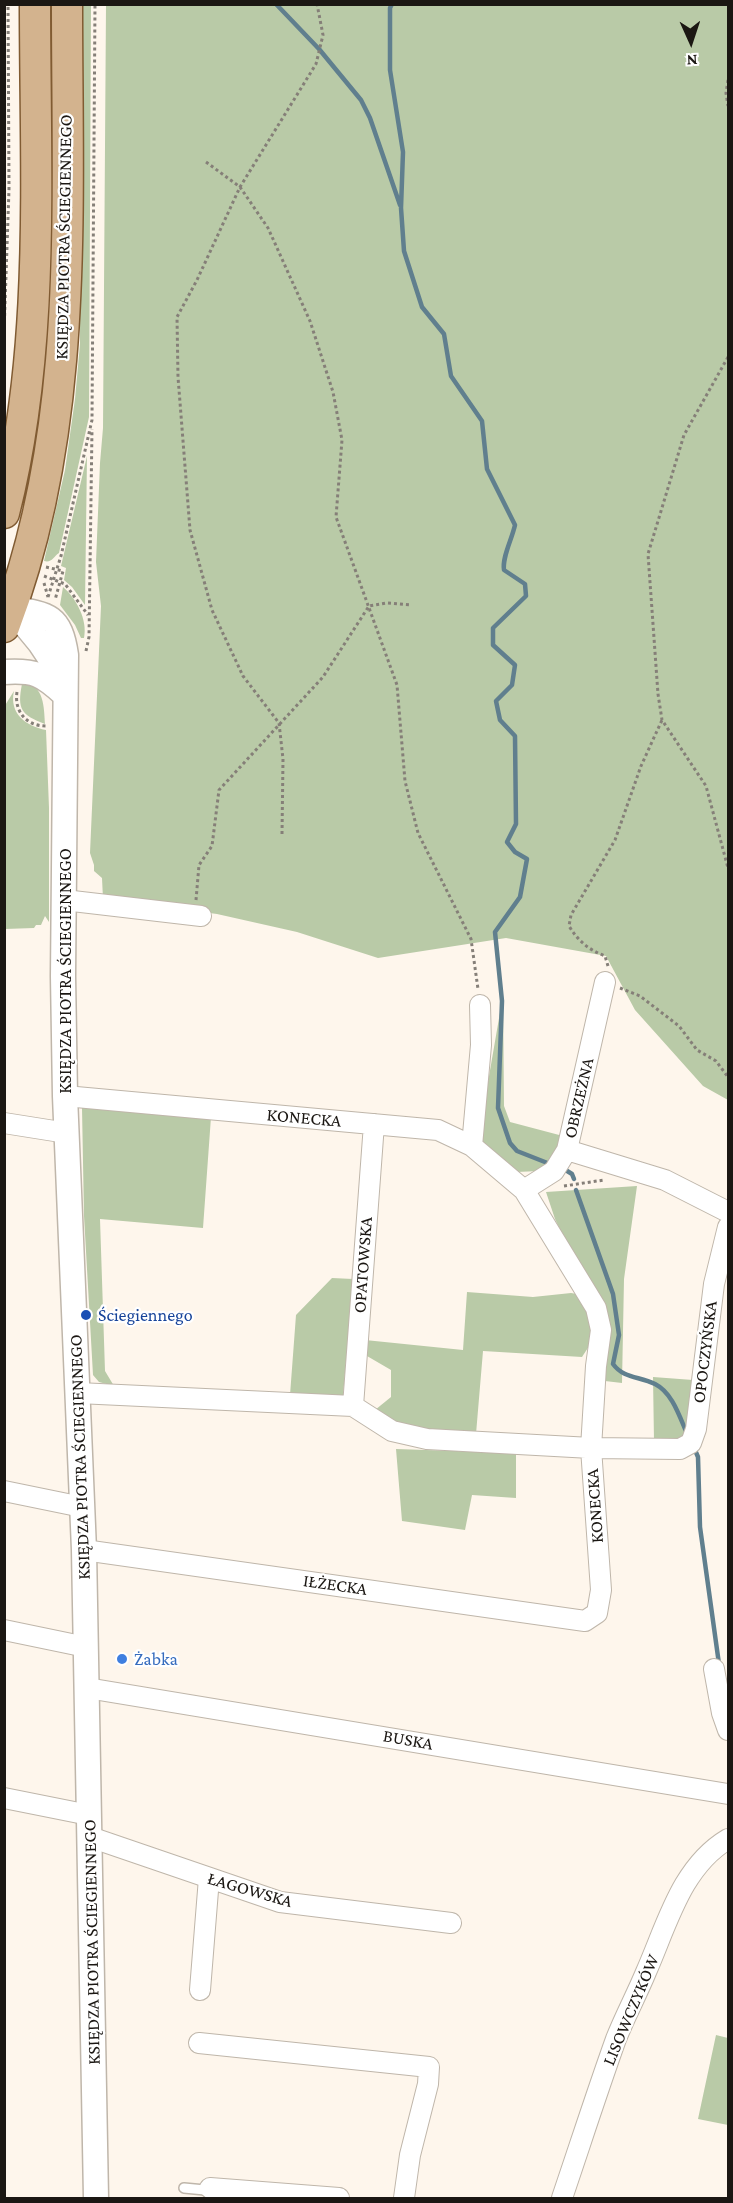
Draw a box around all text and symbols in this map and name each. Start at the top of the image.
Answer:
north arrow [661,12,721,72]
text: N [686,52,698,69]
street label: KSIĘDZA PIOTRA ŚCIEGIENNEGO [51,114,77,360]
street label: KSIĘDZA PIOTRA ŚCIEGIENNEGO [54,848,76,1094]
street label: OBRZEŻNA [559,1056,599,1140]
street label: KONECKA [266,1104,342,1132]
street label: OPATOWSKA [349,1216,377,1314]
street label: OPOCZYŃSKA [688,1300,722,1404]
place label: Ściegiennego [98,1304,193,1326]
marker: Ściegiennego [79,1308,93,1322]
street label: KSIĘDZA PIOTRA ŚCIEGIENNEGO [65,1334,95,1580]
street label: KONECKA [582,1468,608,1544]
street label: IŁŻECKA [302,1570,368,1600]
place label: Żabka [134,1648,178,1670]
marker: Żabka [115,1652,129,1666]
street label: BUSKA [381,1725,435,1755]
street label: KSIĘDZA PIOTRA ŚCIEGIENNEGO [79,1819,105,2065]
street label: ŁAGOWSKA [205,1868,295,1912]
street label: LISOWCZYKÓW [598,1951,664,2069]

